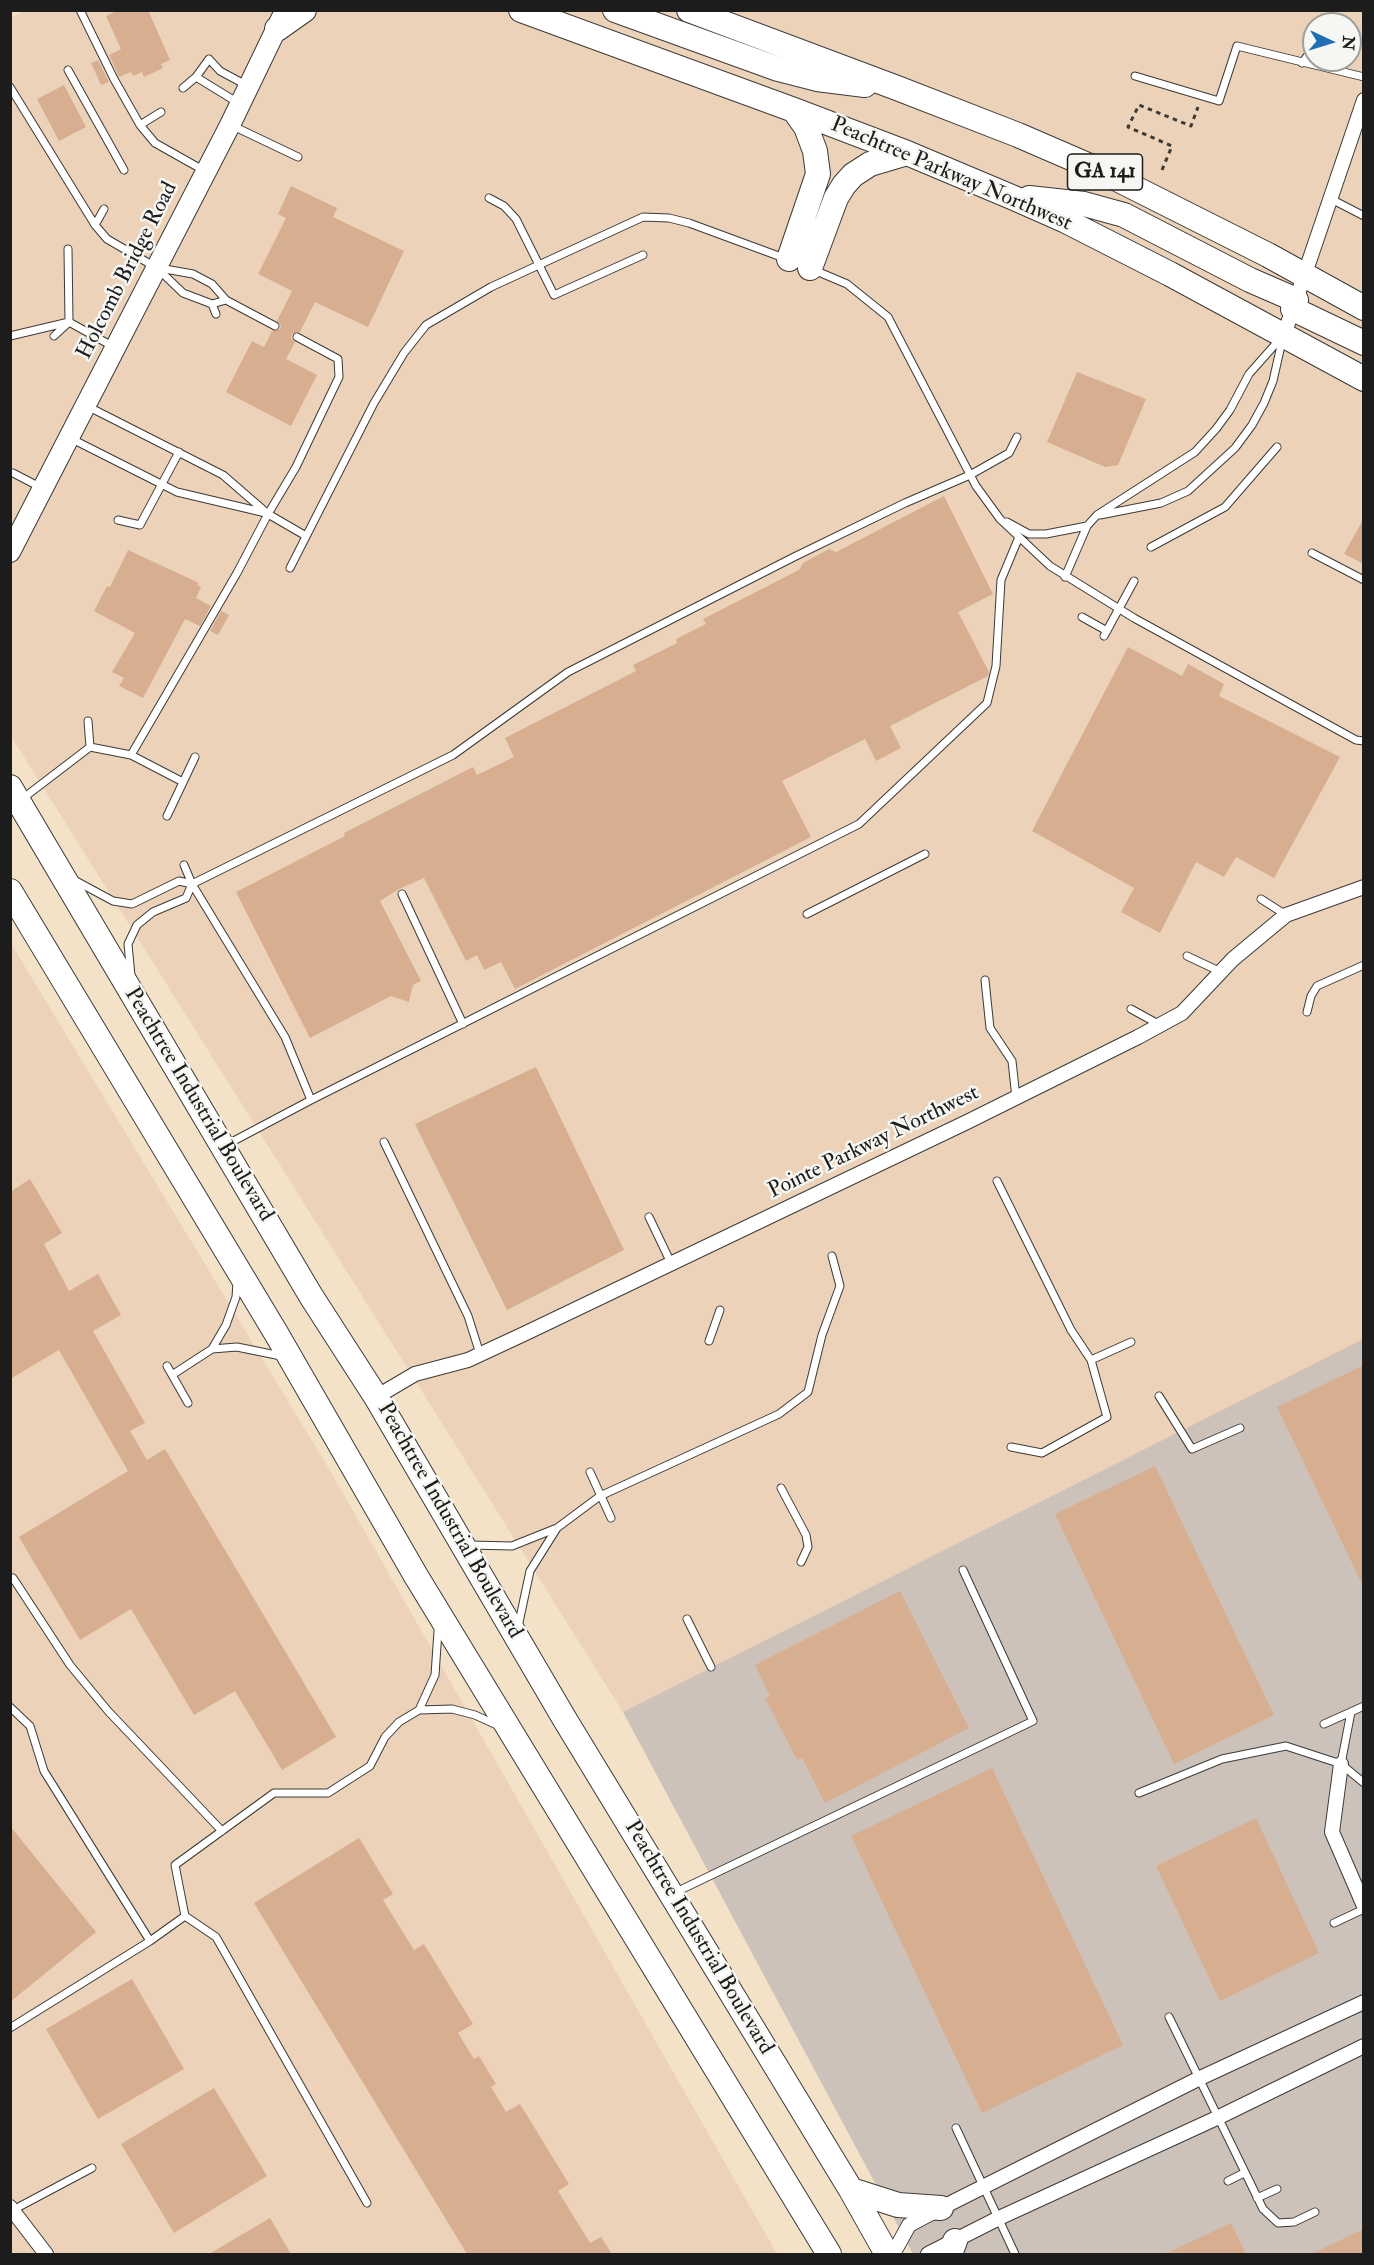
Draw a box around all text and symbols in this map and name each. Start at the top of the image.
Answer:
north arrow [1302,12,1362,72]
text: N [1337,35,1358,51]
street label: Peachtree Parkway Northwest [827,112,1075,238]
road number: GA 141 [1068,154,1142,190]
street label: Holcomb Bridge Road [72,178,184,364]
street label: Peachtree Industrial Boulevard [118,983,278,1227]
street label: Pointe Parkway Northwest [764,1081,984,1205]
street label: Peachtree Industrial Boulevard [371,1398,527,1644]
street label: Peachtree Industrial Boulevard [618,1816,778,2060]

